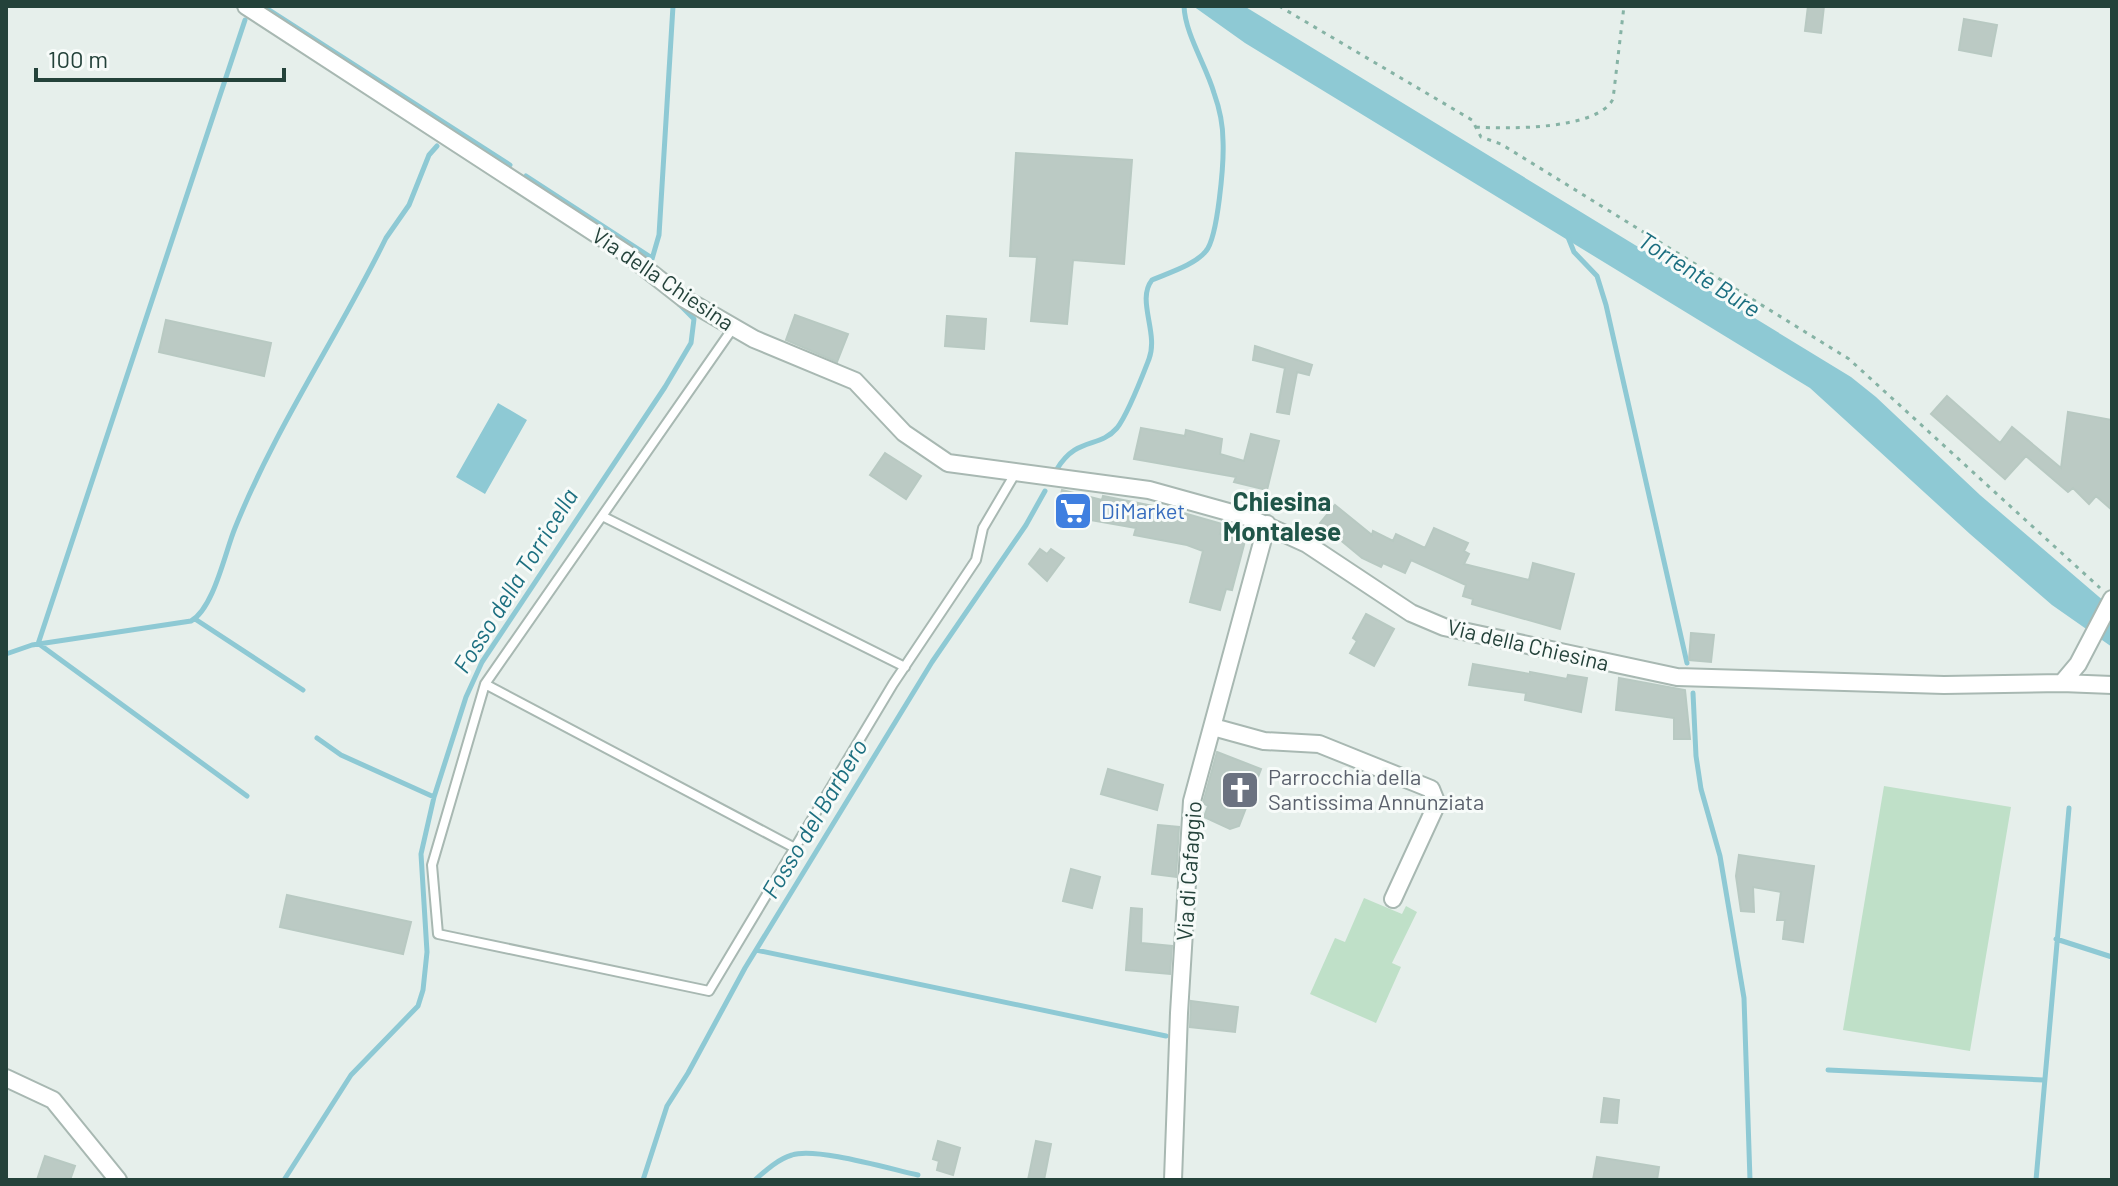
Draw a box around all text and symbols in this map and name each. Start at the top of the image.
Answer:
scale bar [36,32,284,82]
text: 100 m [48,44,108,73]
street label: Via della Chiesina [588,221,739,335]
water label: Torrente Bure [1633,225,1766,323]
water label: Fosso della Torricella [446,482,583,678]
district label: Chiesina Montalese [1223,485,1341,546]
supermarket icon: DiMarket [1052,490,1094,532]
place label: DiMarket [1101,497,1185,523]
street label: Via della Chiesina [1445,613,1612,675]
water label: Fosso del Barbero [755,733,873,903]
place label: Parrocchia della Santissima Annunziata [1268,763,1484,814]
church icon: Parrocchia della Santissima Annunziata [1219,769,1261,811]
street label: Via di Cafaggio [1170,800,1206,942]

